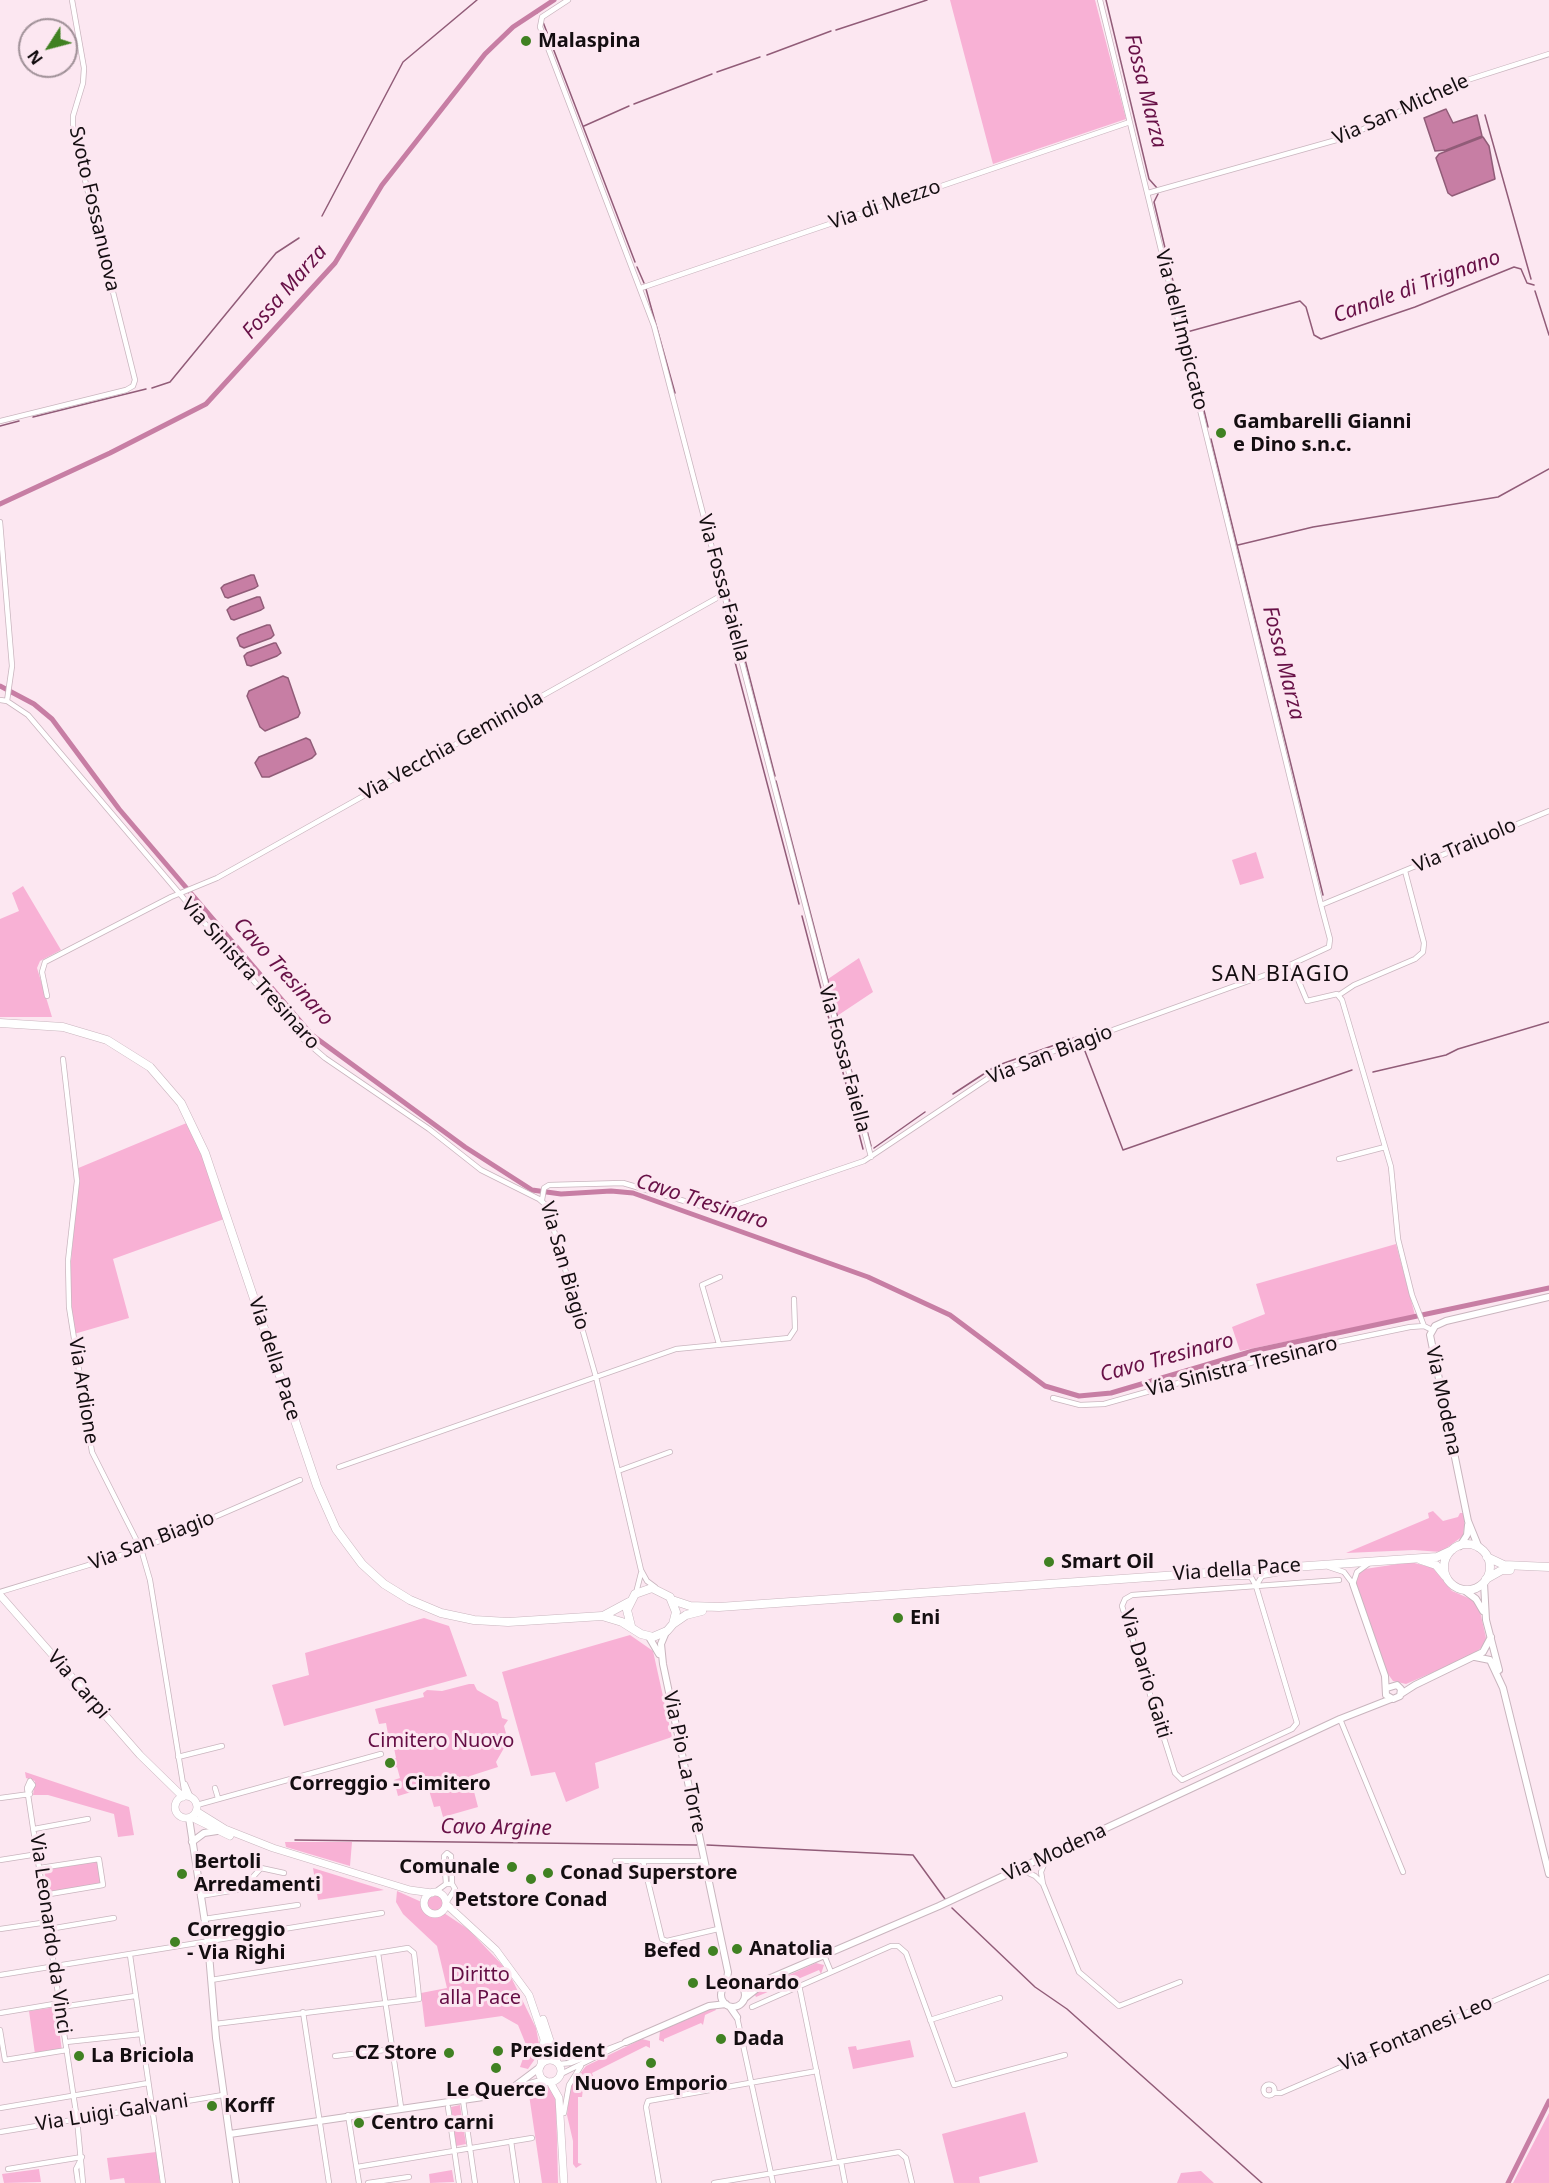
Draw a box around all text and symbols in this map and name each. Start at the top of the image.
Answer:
north arrow [18,18,78,78]
place label: Malaspina [538,29,640,53]
water label: Fossa Marza [1119,31,1171,151]
marker: Malaspina [519,34,533,48]
text: N [22,46,48,69]
street label: Via San Michele [1329,69,1473,151]
street label: Svoto Fossanuova [63,124,125,294]
street label: Via di Mezzo [826,175,944,235]
water label: Fossa Marza [237,240,333,344]
water label: Canale di Trignano [1330,245,1504,329]
street label: Via dell'Impiccato [1149,247,1213,413]
place label: Gambarelli Gianni e Dino s.n.c. [1233,410,1412,457]
marker: Gambarelli Gianni e Dino s.n.c. [1214,426,1228,440]
street label: Via Fossa Faiella [692,512,754,664]
water label: Fossa Marza [1257,603,1309,723]
street label: Via Vecchia Geminiola [356,686,548,806]
street label: Via Traiuolo [1410,814,1520,878]
street label: Via Sinistra Tresinaro [176,893,324,1055]
water label: Cavo Tresinaro [228,912,338,1032]
district label: SAN BIAGIO [1211,962,1351,988]
street label: Via Fossa Faiella [813,983,875,1135]
street label: Via San Biagio [984,1020,1116,1090]
water label: Cavo Tresinaro [633,1169,771,1235]
street label: Via San Biagio [534,1199,594,1333]
street label: Via della Pace [243,1294,305,1424]
water label: Cavo Tresinaro [1097,1328,1237,1388]
street label: Via Sinistra Tresinaro [1144,1332,1340,1402]
street label: Via Ardione [63,1336,103,1446]
street label: Via Modena [1420,1344,1466,1458]
street label: Via San Biagio [86,1506,218,1576]
place label: Smart Oil [1061,1550,1154,1574]
street label: Via della Pace [1172,1554,1302,1586]
marker: Smart Oil [1042,1555,1056,1569]
place label: Eni [910,1606,940,1630]
street label: Via Dario Gaiti [1114,1607,1176,1741]
marker: Eni [891,1611,905,1625]
street label: Via Carpi [42,1646,114,1724]
street label: Via Pio La Torre [657,1689,711,1835]
park label: Cimitero Nuovo [368,1729,514,1753]
marker: Correggio - Cimitero [383,1756,397,1770]
place label: Correggio - Cimitero [289,1772,491,1796]
water label: Cavo Argine [440,1814,552,1842]
street label: Via Modena [1000,1819,1110,1887]
street label: Via Leonardo da Vinci [24,1833,76,2035]
place label: Bertoli Arredamenti [194,1850,321,1897]
place label: Comunale [399,1855,500,1879]
marker: Comunale [505,1860,519,1874]
place label: Conad Superstore [560,1861,737,1885]
marker: Conad Superstore [541,1866,555,1880]
marker: Bertoli Arredamenti [175,1867,189,1881]
marker: Petstore Conad [524,1872,538,1886]
place label: Petstore Conad [455,1888,607,1912]
place label: Correggio - Via Righi [187,1918,286,1965]
marker: Correggio - Via Righi [168,1935,182,1949]
place label: Anatolia [749,1937,833,1961]
place label: Befed [643,1939,701,1963]
marker: Anatolia [730,1942,744,1956]
marker: Befed [706,1944,720,1958]
park label: Diritto alla Pace [439,1963,521,2010]
place label: Leonardo [705,1971,799,1995]
marker: Leonardo [686,1976,700,1990]
street label: Via Fontanesi Leo [1336,1991,1496,2077]
place label: Dada [733,2027,784,2051]
marker: Dada [714,2032,728,2046]
place label: President [510,2039,605,2063]
place label: CZ Store [355,2041,437,2065]
place label: La Briciola [91,2044,194,2068]
marker: President [491,2044,505,2058]
marker: CZ Store [442,2046,456,2060]
marker: La Briciola [72,2049,86,2063]
marker: Nuovo Emporio [644,2056,658,2070]
marker: Le Querce [489,2061,503,2075]
place label: Nuovo Emporio [574,2072,728,2096]
place label: Le Querce [446,2078,546,2102]
street label: Via Luigi Galvani [34,2089,190,2137]
place label: Korff [224,2094,274,2118]
marker: Korff [205,2099,219,2113]
place label: Centro carni [371,2111,494,2135]
marker: Centro carni [352,2116,366,2130]

